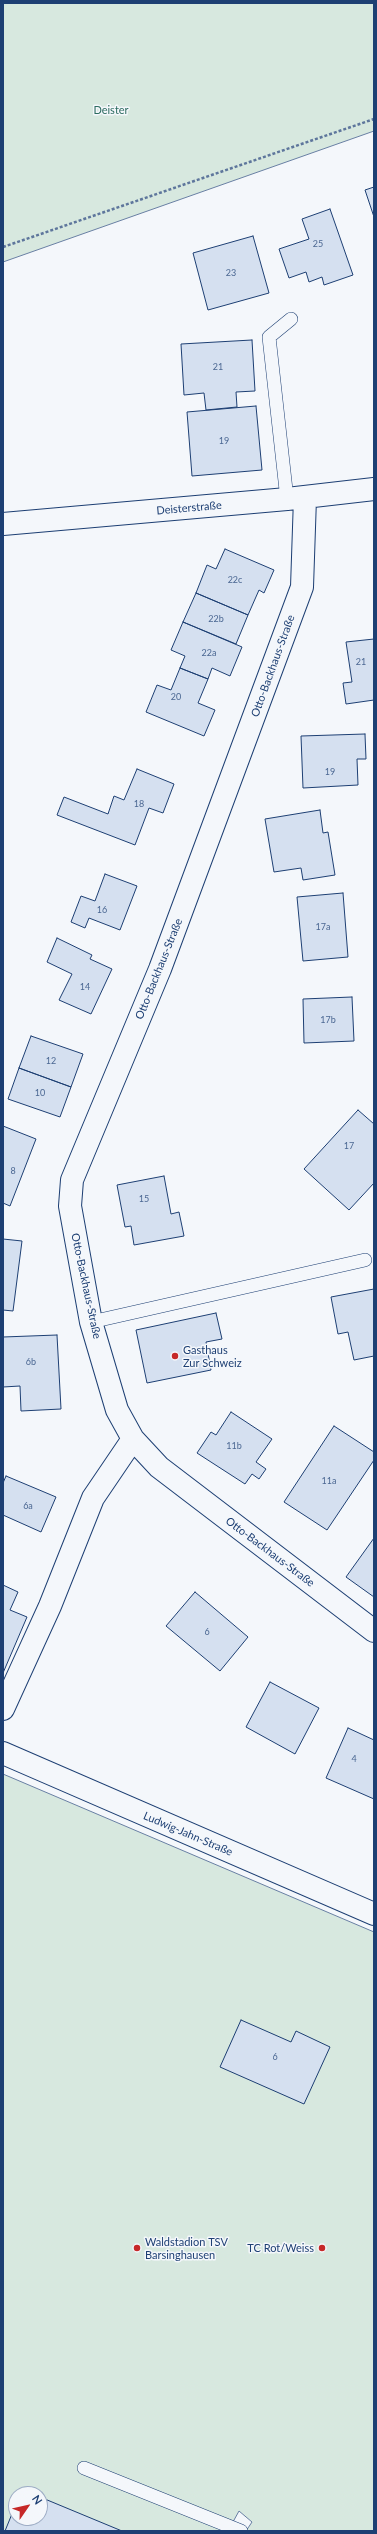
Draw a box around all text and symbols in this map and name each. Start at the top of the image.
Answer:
park label: Deister [93,103,129,117]
house number: 25 [313,239,323,249]
house number: 23 [226,268,236,278]
house number: 21 [213,362,223,372]
house number: 19 [219,436,229,446]
street label: Deisterstraße [156,499,222,517]
house number: 22c [228,575,242,585]
street label: Otto-Backhaus-Straße [248,613,298,719]
house number: 22b [208,614,224,624]
house number: 22a [202,648,216,658]
house number: 21 [356,657,366,667]
house number: 20 [171,692,181,702]
house number: 19 [325,767,335,777]
house number: 18 [134,799,144,809]
house number: 16 [97,905,107,915]
street label: Otto-Backhaus-Straße [133,917,185,1021]
house number: 17a [316,922,330,932]
house number: 14 [80,982,90,992]
house number: 17b [320,1015,336,1025]
house number: 12 [46,1056,56,1066]
house number: 10 [35,1088,45,1098]
house number: 17 [344,1141,354,1151]
house number: 8 [10,1166,16,1176]
house number: 15 [139,1194,149,1204]
street label: Otto-Backhaus-Straße [68,1232,104,1340]
place label: Gasthaus Zur Schweiz [183,1343,242,1369]
marker: Gasthaus Zur Schweiz [170,1351,180,1361]
house number: 6b [26,1357,36,1367]
house number: 11b [226,1441,242,1451]
house number: 11a [322,1476,336,1486]
house number: 6a [23,1501,33,1511]
street label: Otto-Backhaus-Straße [223,1514,317,1590]
house number: 6 [204,1627,210,1637]
house number: 4 [351,1754,357,1764]
street label: Ludwig-Jahn-Straße [141,1809,235,1859]
house number: 6 [272,2052,278,2062]
place label: Waldstadion TSV Barsinghausen [145,2235,228,2261]
place label: TC Rot/Weiss [247,2241,314,2255]
marker: Waldstadion TSV Barsinghausen [132,2243,142,2253]
marker: TC Rot/Weiss [317,2243,327,2253]
north arrow [8,2486,48,2526]
text: N [30,2492,45,2507]

